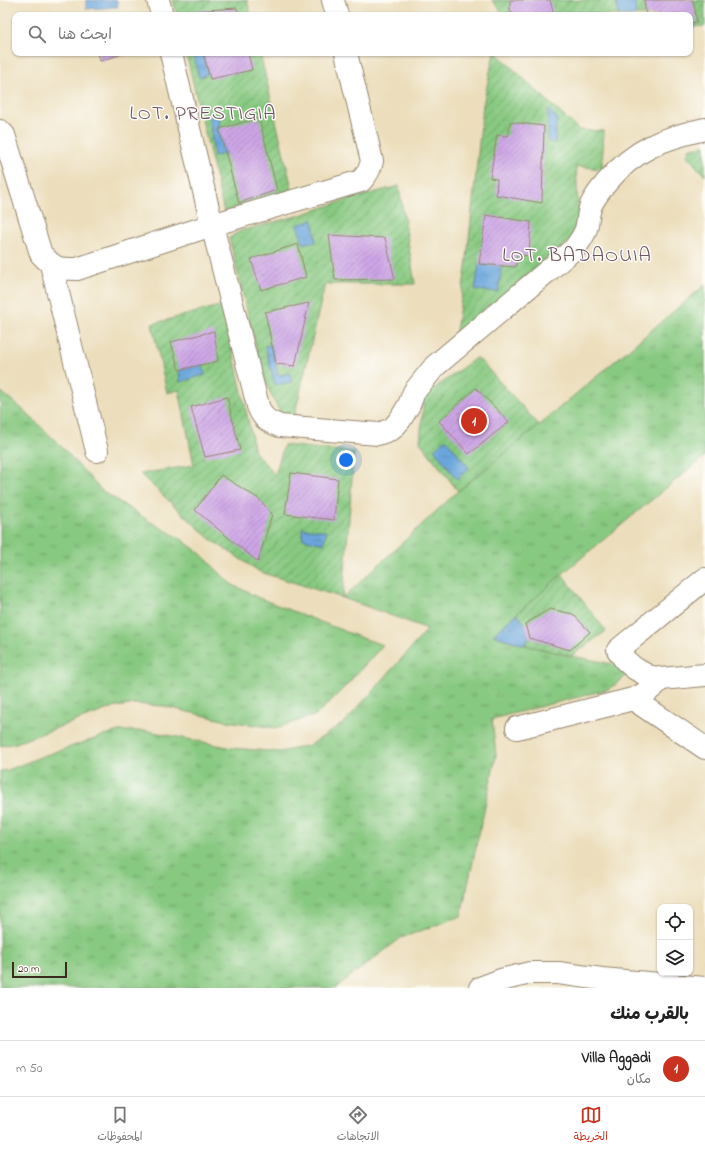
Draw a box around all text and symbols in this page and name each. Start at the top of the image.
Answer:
search box [12,12,693,56]
icon: search [26,23,48,45]
text: ابحث هنا [58,24,112,46]
district label: LOT. PRESTIGIA [129,100,277,129]
district label: LOT. BADAOUIA [502,242,652,271]
pin: 1 [461,406,487,436]
your location [336,450,356,470]
map controls [657,904,693,976]
button: locate [657,904,693,940]
button: layers [657,940,693,976]
scale bar [12,960,67,979]
text: 20 m [18,961,40,977]
text: بالقرب منك [610,1002,689,1027]
text: Villa Aggadi [582,1047,651,1069]
text: 50 m [16,1059,42,1078]
text: 1 [674,1059,678,1078]
text: مكان [627,1070,651,1089]
tab: المحفوظات [97,1104,142,1146]
tab: الاتجاهات [337,1104,379,1146]
tab: الخريطة [574,1104,608,1146]

